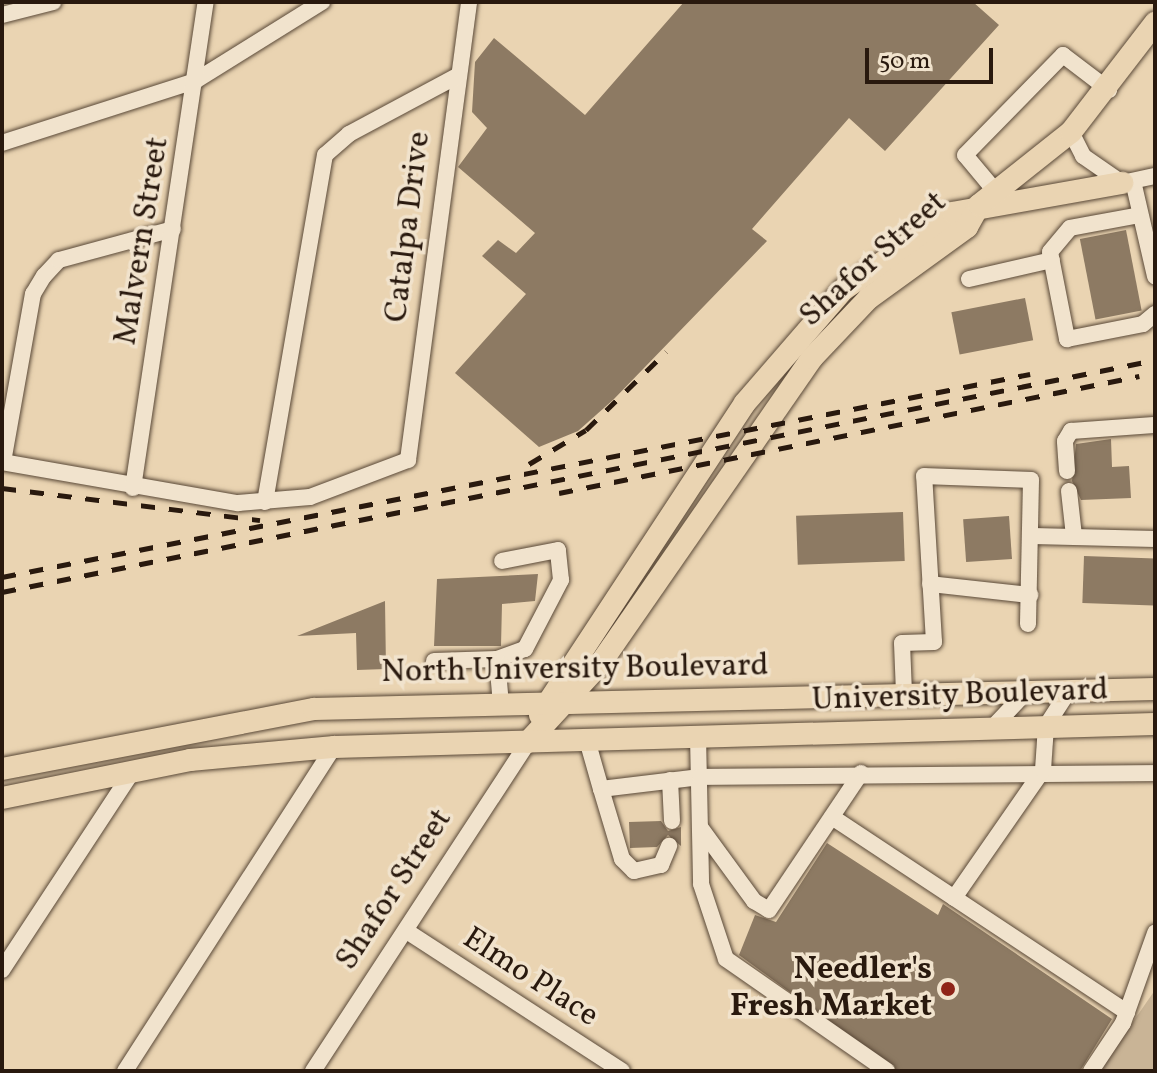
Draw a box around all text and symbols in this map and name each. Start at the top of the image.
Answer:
scale bar [869,32,997,82]
text: 50 m [879,45,931,79]
street label: Catalpa Drive [378,129,440,325]
street label: Malvern Street [108,134,178,348]
street label: Shafor Street [793,184,955,336]
street label: North University Boulevard [381,647,769,693]
street label: University Boulevard [811,672,1109,720]
street label: Shafor Street [329,802,461,978]
street label: Elmo Place [455,920,605,1036]
place label: Needler's Fresh Market [730,952,932,1027]
marker: Needler's Fresh Market [939,980,957,998]

